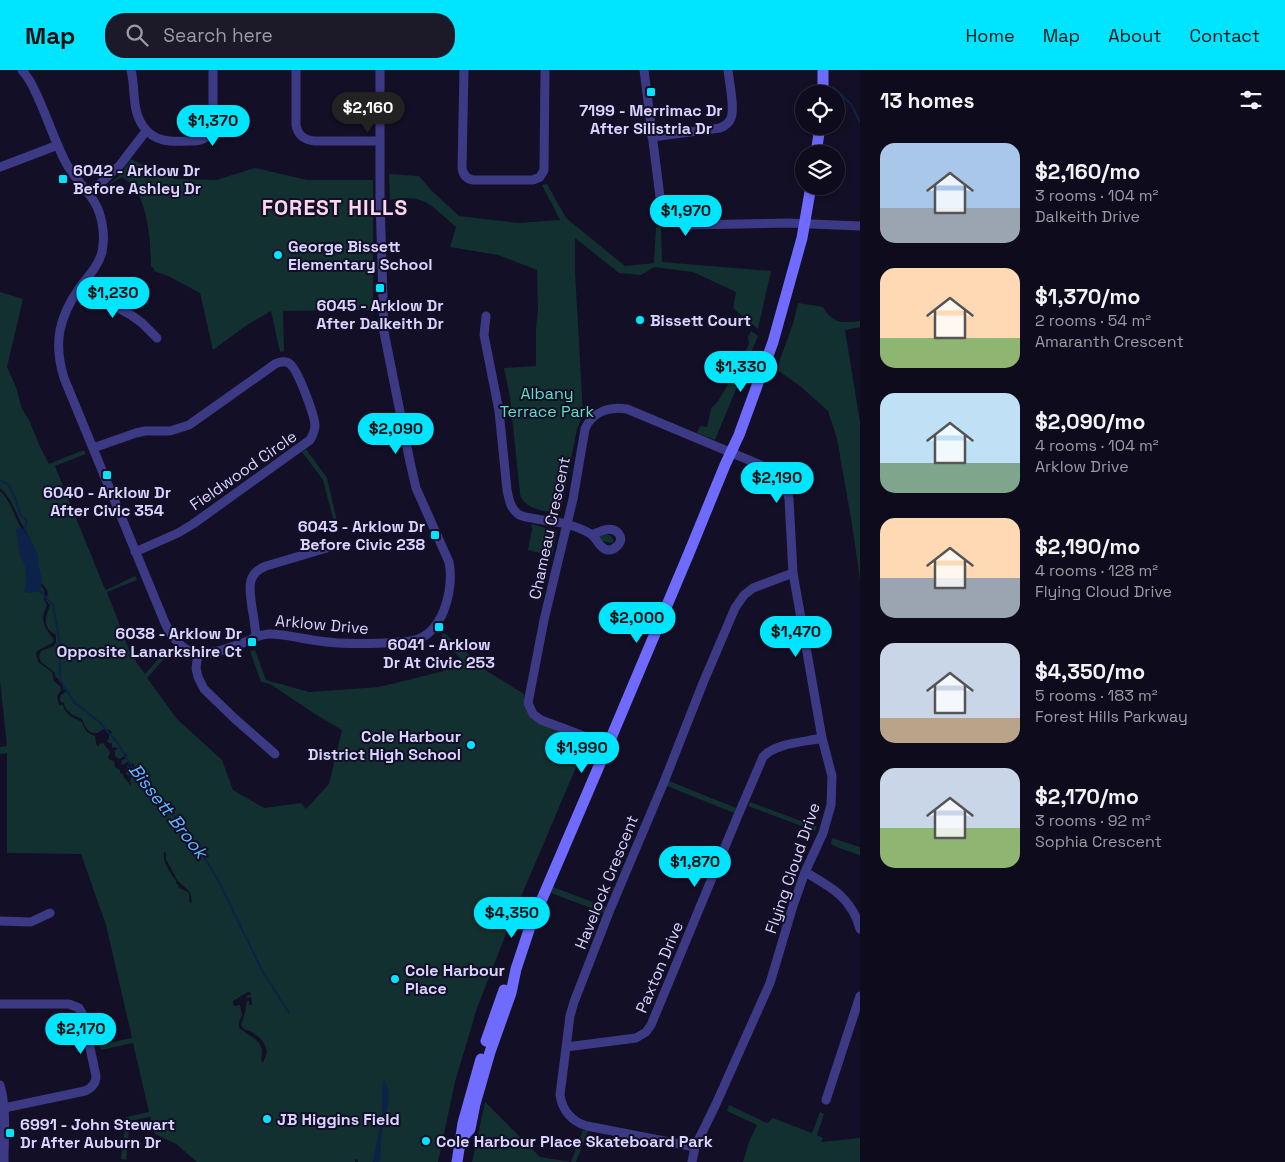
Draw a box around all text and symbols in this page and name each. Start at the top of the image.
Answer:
search box [105,13,455,58]
text: Map [25,20,75,51]
icon: search [123,21,151,49]
text: Search here [163,23,273,48]
text: Home [966,24,1015,47]
text: Map [1043,24,1080,47]
text: About [1108,24,1162,47]
text: Contact [1190,24,1260,47]
map controls [795,85,845,195]
button: locate [795,85,845,135]
marker: 7199 - Merrimac Dr After Silistria Dr [645,86,657,98]
icon: filters [1237,86,1265,114]
text: 13 homes [880,87,974,114]
pin: $2,160 [327,92,409,134]
text: $2,160 [343,97,393,118]
place label: 7199 - Merrimac Dr After Silistria Dr [579,100,723,139]
pin: $1,370 [172,104,254,147]
text: $1,370 [188,110,238,131]
button: layers [795,145,845,195]
text: $2,160/mo [1035,158,1140,185]
place label: 6042 - Arklow Dr Before Ashley Dr [73,160,201,199]
icon: home [920,163,980,223]
marker: 6042 - Arklow Dr Before Ashley Dr [57,173,69,185]
text: 3 rooms · 104 m² [1035,185,1158,206]
district label: FOREST HILLS [262,194,408,221]
pin: $1,970 [645,194,727,237]
text: $1,970 [661,200,711,221]
text: Dalkeith Drive [1035,206,1140,227]
place label: George Bissett Elementary School [288,236,432,275]
marker: George Bissett Elementary School [272,249,284,261]
pin: $1,230 [72,276,154,319]
text: $1,230 [87,282,139,303]
marker: 6045 - Arklow Dr After Dalkeith Dr [374,282,386,294]
text: $1,370/mo [1035,283,1140,310]
icon: home [920,288,980,348]
place label: 6045 - Arklow Dr After Dalkeith Dr [316,295,444,334]
place label: Bissett Court [650,310,751,331]
text: 2 rooms · 54 m² [1035,310,1151,331]
marker: Bissett Court [634,314,646,326]
text: Amaranth Crescent [1035,331,1184,352]
pin: $1,330 [700,350,782,393]
text: $1,330 [715,356,767,377]
park label: Albany Terrace Park [500,383,595,422]
text: $2,090/mo [1035,408,1145,435]
pin: $2,090 [355,412,437,455]
icon: home [920,413,980,473]
text: $2,090 [369,418,423,439]
street label: Fieldwood Circle [186,426,301,515]
text: 4 rooms · 104 m² [1035,435,1159,456]
street label: Chameau Crescent [524,455,575,601]
text: Arklow Drive [1035,456,1129,477]
pin: $2,190 [736,462,818,504]
text: $2,190 [752,467,802,488]
marker: 6040 - Arklow Dr After Civic 354 [101,469,113,481]
place label: 6040 - Arklow Dr After Civic 354 [43,482,171,521]
place label: 6043 - Arklow Dr Before Civic 238 [298,516,425,555]
marker: 6043 - Arklow Dr Before Civic 238 [429,529,441,541]
text: $2,190/mo [1035,533,1140,560]
icon: home [920,538,980,598]
text: 4 rooms · 128 m² [1035,560,1158,581]
text: Flying Cloud Drive [1035,581,1172,602]
pin: $2,000 [596,602,678,644]
text: $2,000 [610,607,664,628]
street label: Arklow Drive [274,610,370,639]
pin: $1,470 [755,616,837,658]
marker: 6041 - Arklow Dr At Civic 253 [433,621,445,633]
text: $1,470 [771,621,821,642]
place label: 6038 - Arklow Dr Opposite Lanarkshire Ct [56,623,242,662]
place label: 6041 - Arklow Dr At Civic 253 [383,634,495,673]
marker: 6038 - Arklow Dr Opposite Lanarkshire Ct [246,636,258,648]
text: $4,350/mo [1035,658,1145,685]
icon: home [920,663,980,723]
text: 5 rooms · 183 m² [1035,685,1158,706]
text: Forest Hills Parkway [1035,706,1188,727]
place label: Cole Harbour District High School [308,726,461,765]
pin: $1,990 [541,732,623,774]
text: $1,990 [556,737,608,758]
marker: Cole Harbour District High School [465,739,477,751]
water label: Bissett Brook [124,758,214,865]
text: $2,170/mo [1035,783,1139,810]
icon: home [920,788,980,848]
street label: Flying Cloud Drive [760,800,825,936]
text: 3 rooms · 92 m² [1035,810,1151,831]
street label: Havelock Crescent [570,812,643,952]
text: Sophia Crescent [1035,831,1162,852]
pin: $1,870 [654,846,736,888]
text: $1,870 [670,851,720,872]
pin: $4,350 [471,896,553,939]
text: $4,350 [485,902,539,923]
street label: Paxton Drive [631,918,688,1016]
place label: Cole Harbour Place [405,960,505,999]
marker: Cole Harbour Place [389,973,401,985]
pin: $2,170 [40,1012,122,1055]
text: $2,170 [56,1018,106,1039]
place label: JB Higgins Field [277,1109,400,1130]
marker: JB Higgins Field [261,1113,273,1125]
place label: 6991 - John Stewart Dr After Auburn Dr [20,1114,175,1153]
marker: 6991 - John Stewart Dr After Auburn Dr [4,1127,16,1139]
place label: Cole Harbour Place Skateboard Park [436,1131,713,1152]
marker: Cole Harbour Place Skateboard Park [420,1135,432,1147]

